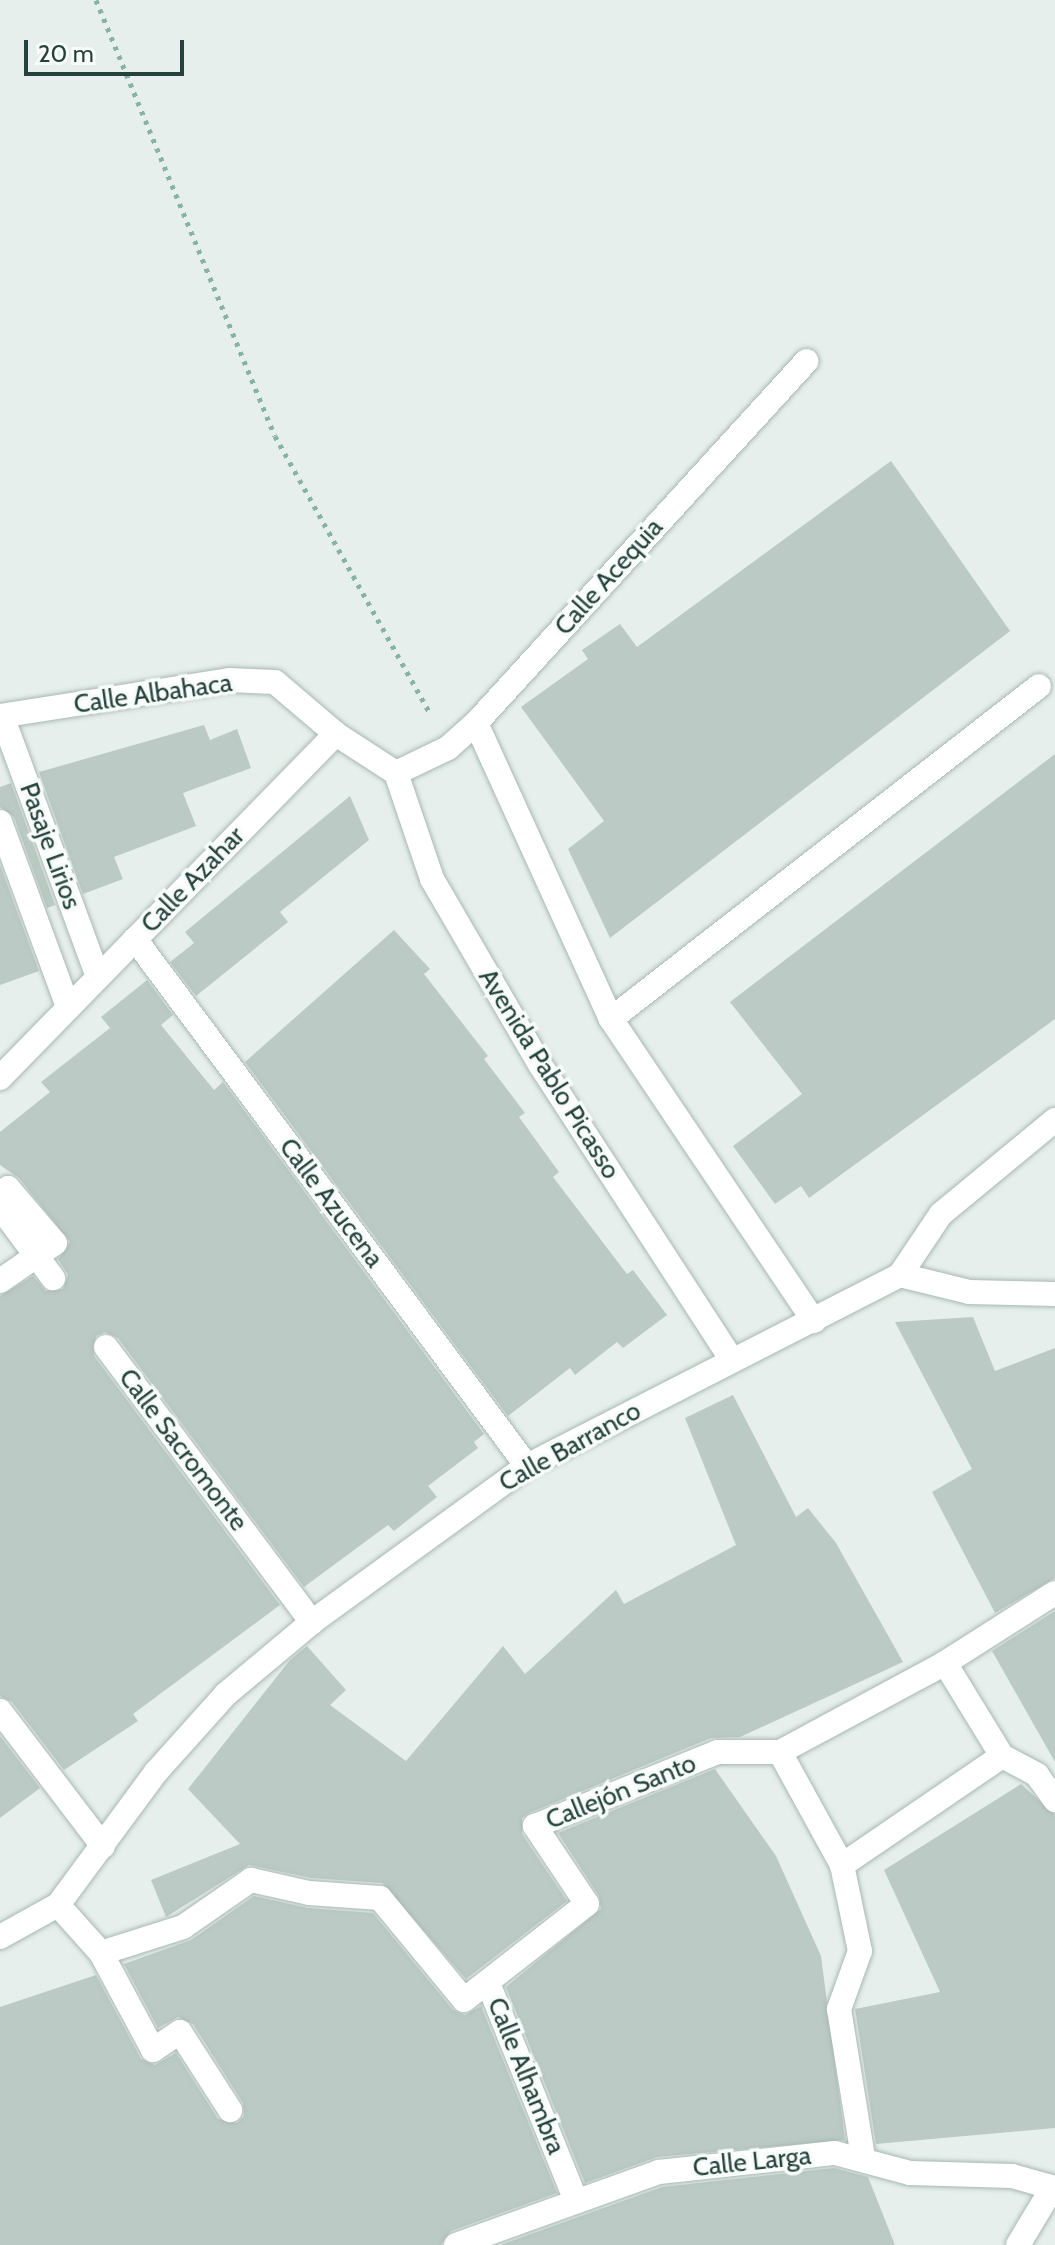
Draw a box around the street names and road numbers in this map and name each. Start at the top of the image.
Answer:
street label: Calle Acequia [548,512,670,642]
street label: Calle Albahaca [72,667,234,721]
street label: Pasaje Lirios [13,779,87,913]
street label: Calle Azahar [135,820,251,940]
street label: Avenida Pablo Picasso [472,963,626,1185]
street label: Calle Azucena [272,1132,390,1274]
street label: Calle Sacromonte [112,1363,254,1537]
street label: Calle Barranco [494,1395,646,1499]
street label: Callejón Santo [541,1748,701,1836]
street label: Calle Alhambra [480,1993,572,2159]
street label: Calle Larga [691,2140,813,2184]

